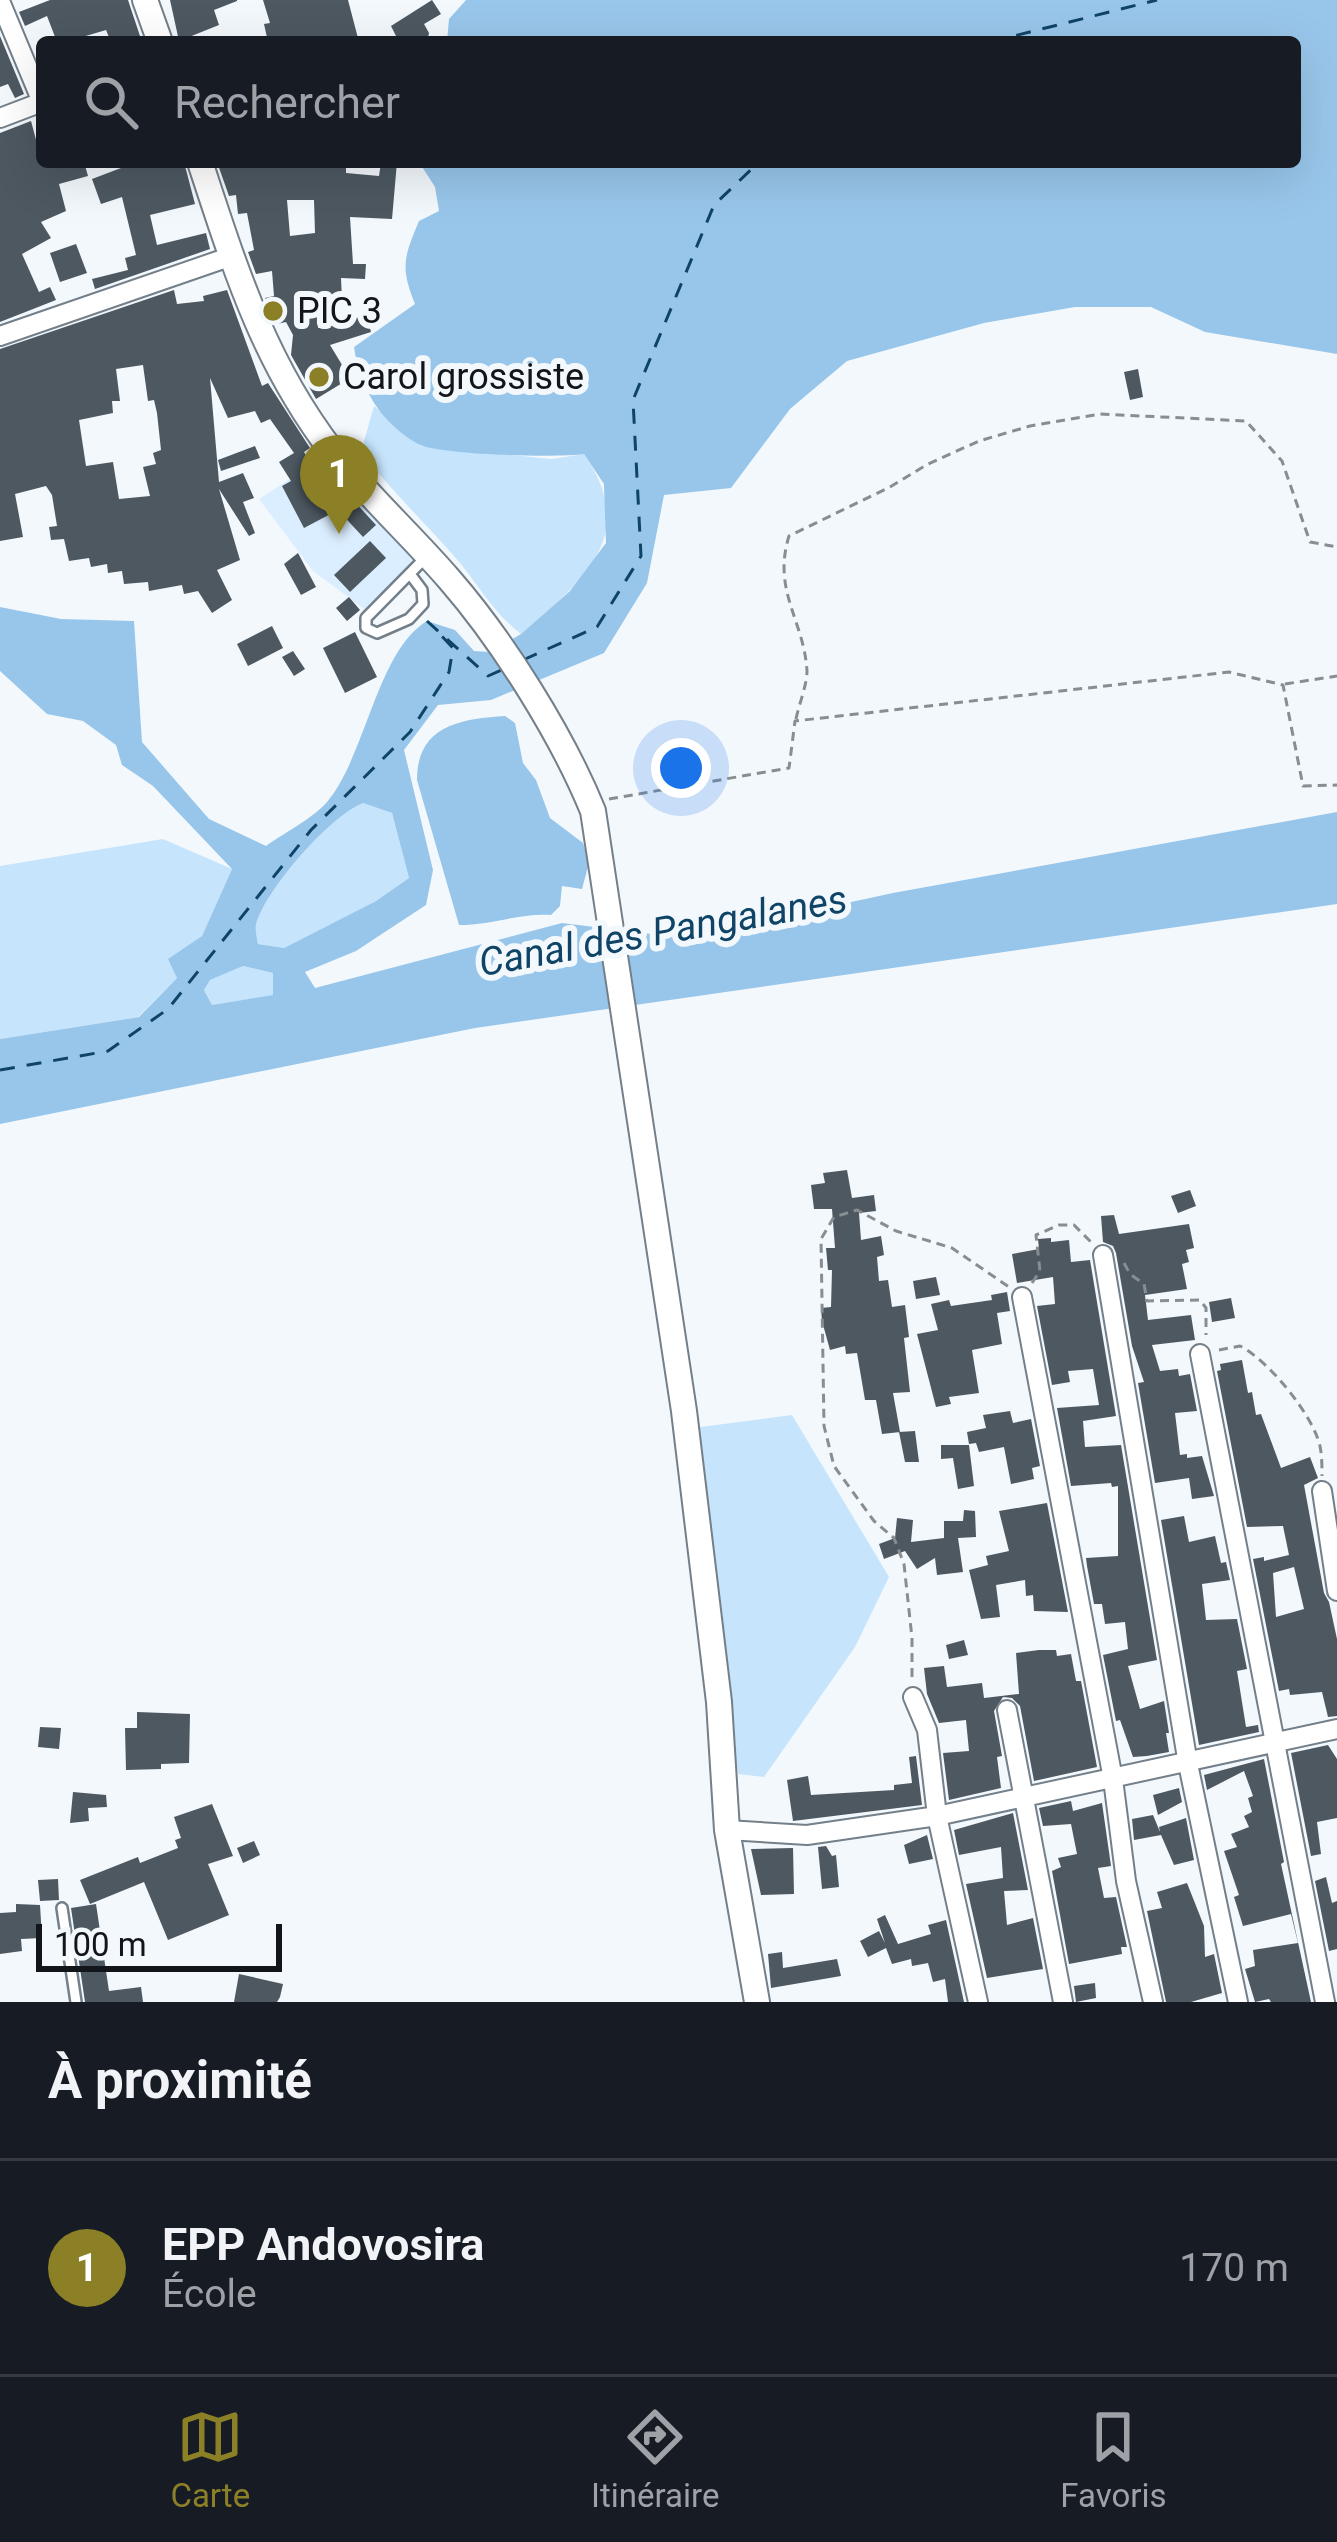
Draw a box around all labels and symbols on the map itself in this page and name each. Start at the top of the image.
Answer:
place label: PIC 3 [297,290,382,332]
marker: PIC 3 [260,298,286,324]
place label: Carol grossiste [343,356,584,398]
marker: Carol grossiste [306,364,332,390]
pin: 1 [300,435,378,534]
your location [651,738,711,798]
water label: Canal des Pangalanes [475,876,851,986]
scale bar [36,1918,282,1971]

